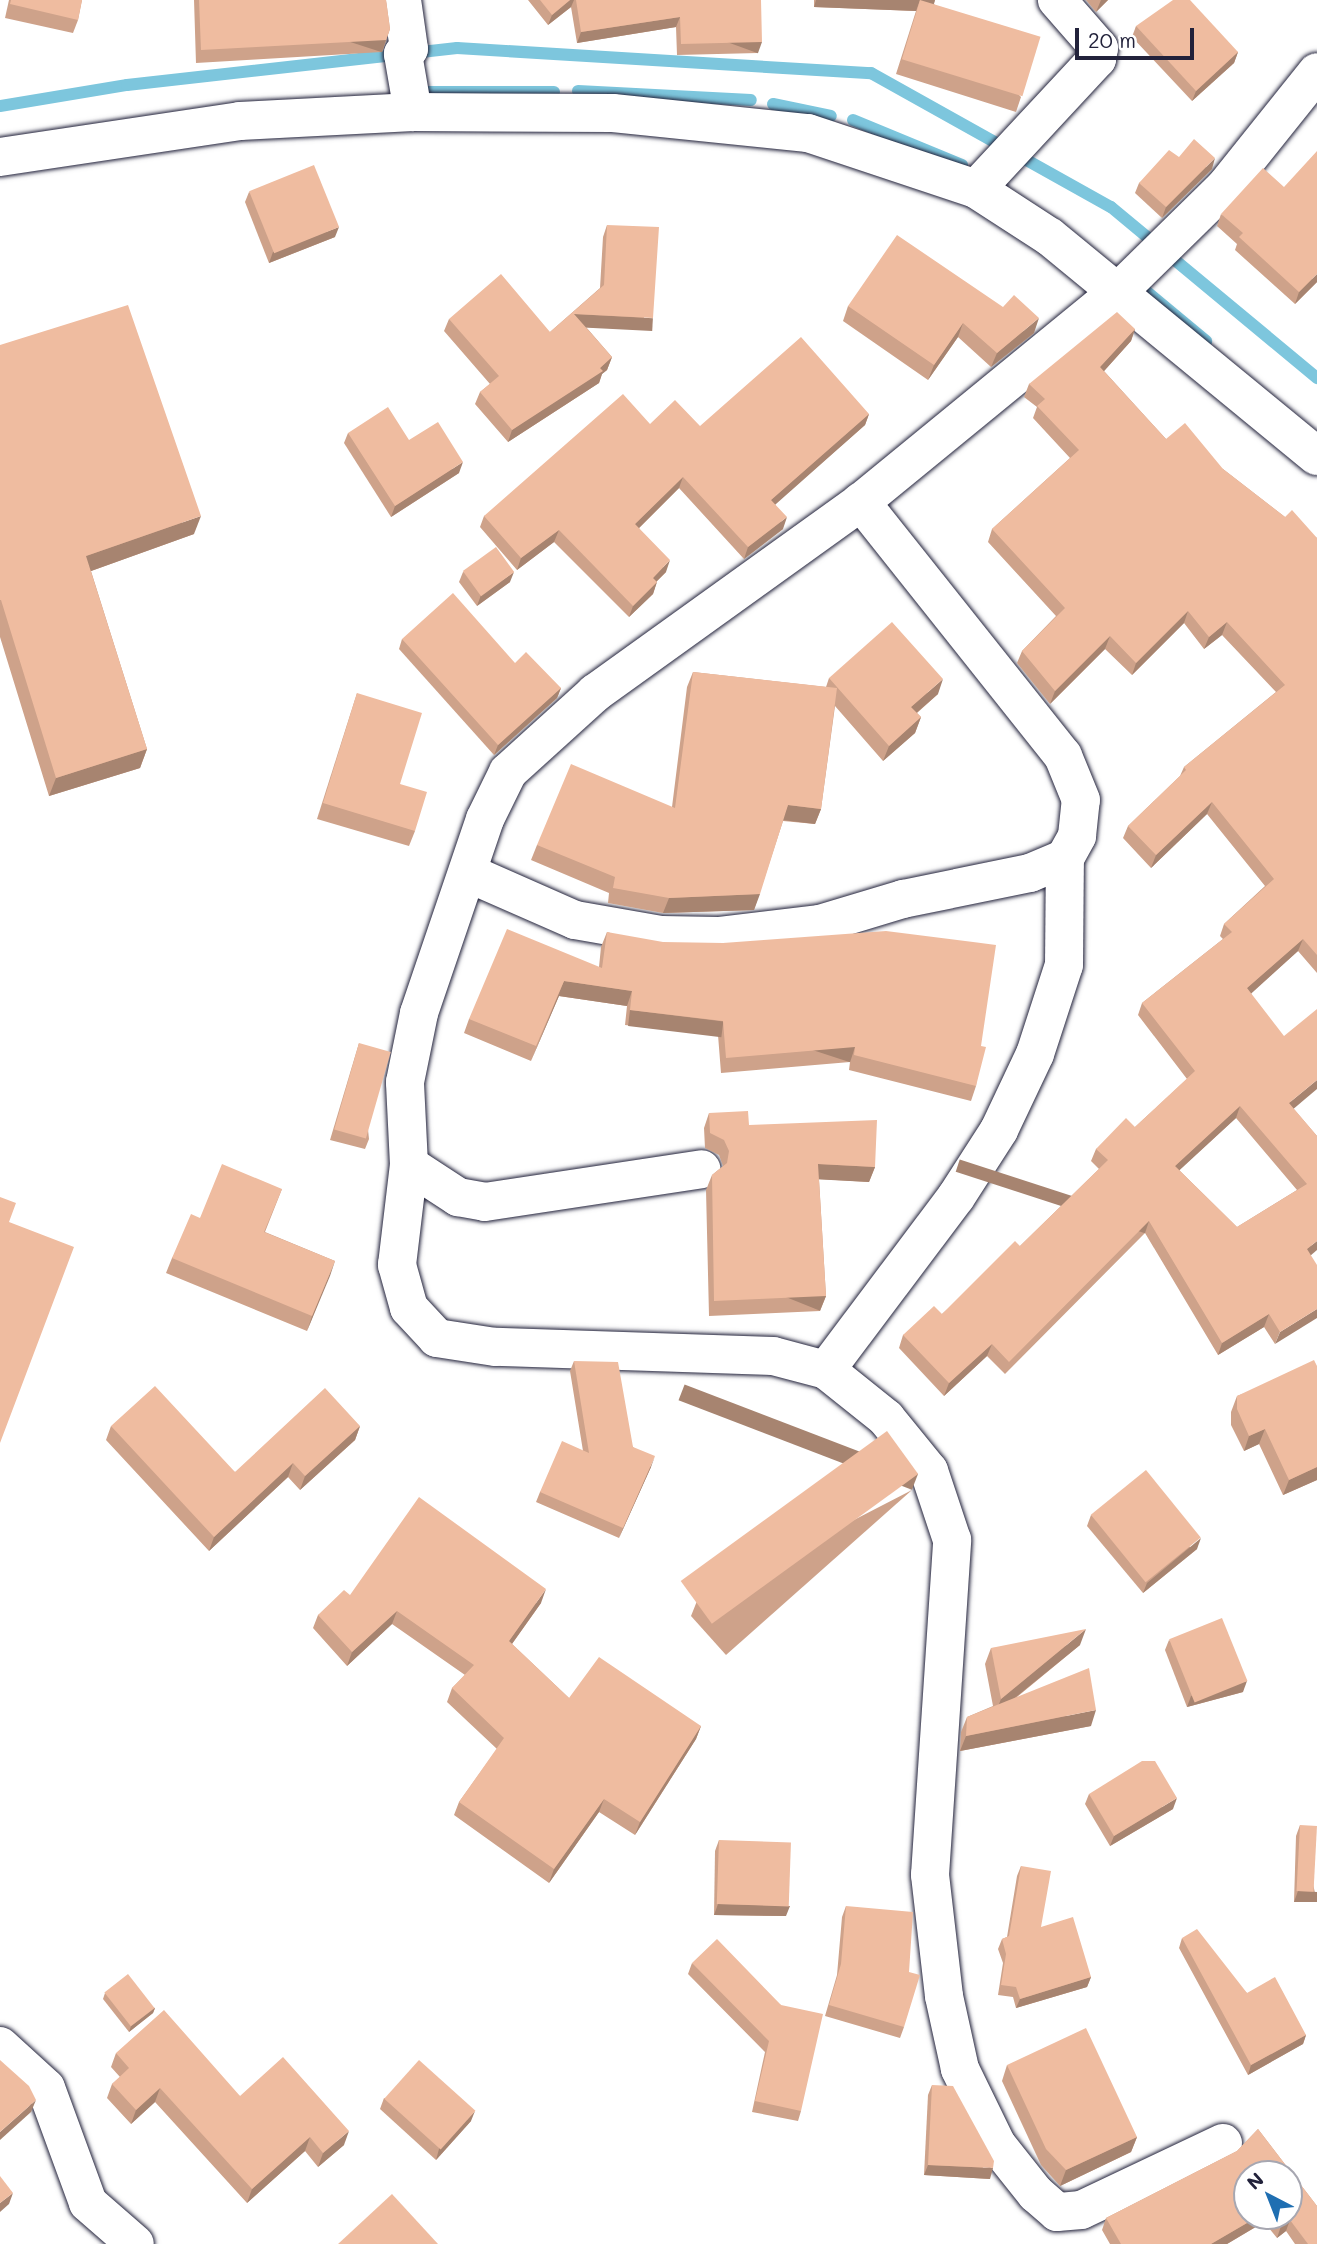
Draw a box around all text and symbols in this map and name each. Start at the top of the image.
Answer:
scale bar [1079,14,1198,58]
text: 20 m [1088,26,1136,53]
north arrow [1233,2160,1303,2230]
text: N [1241,2166,1269,2195]

